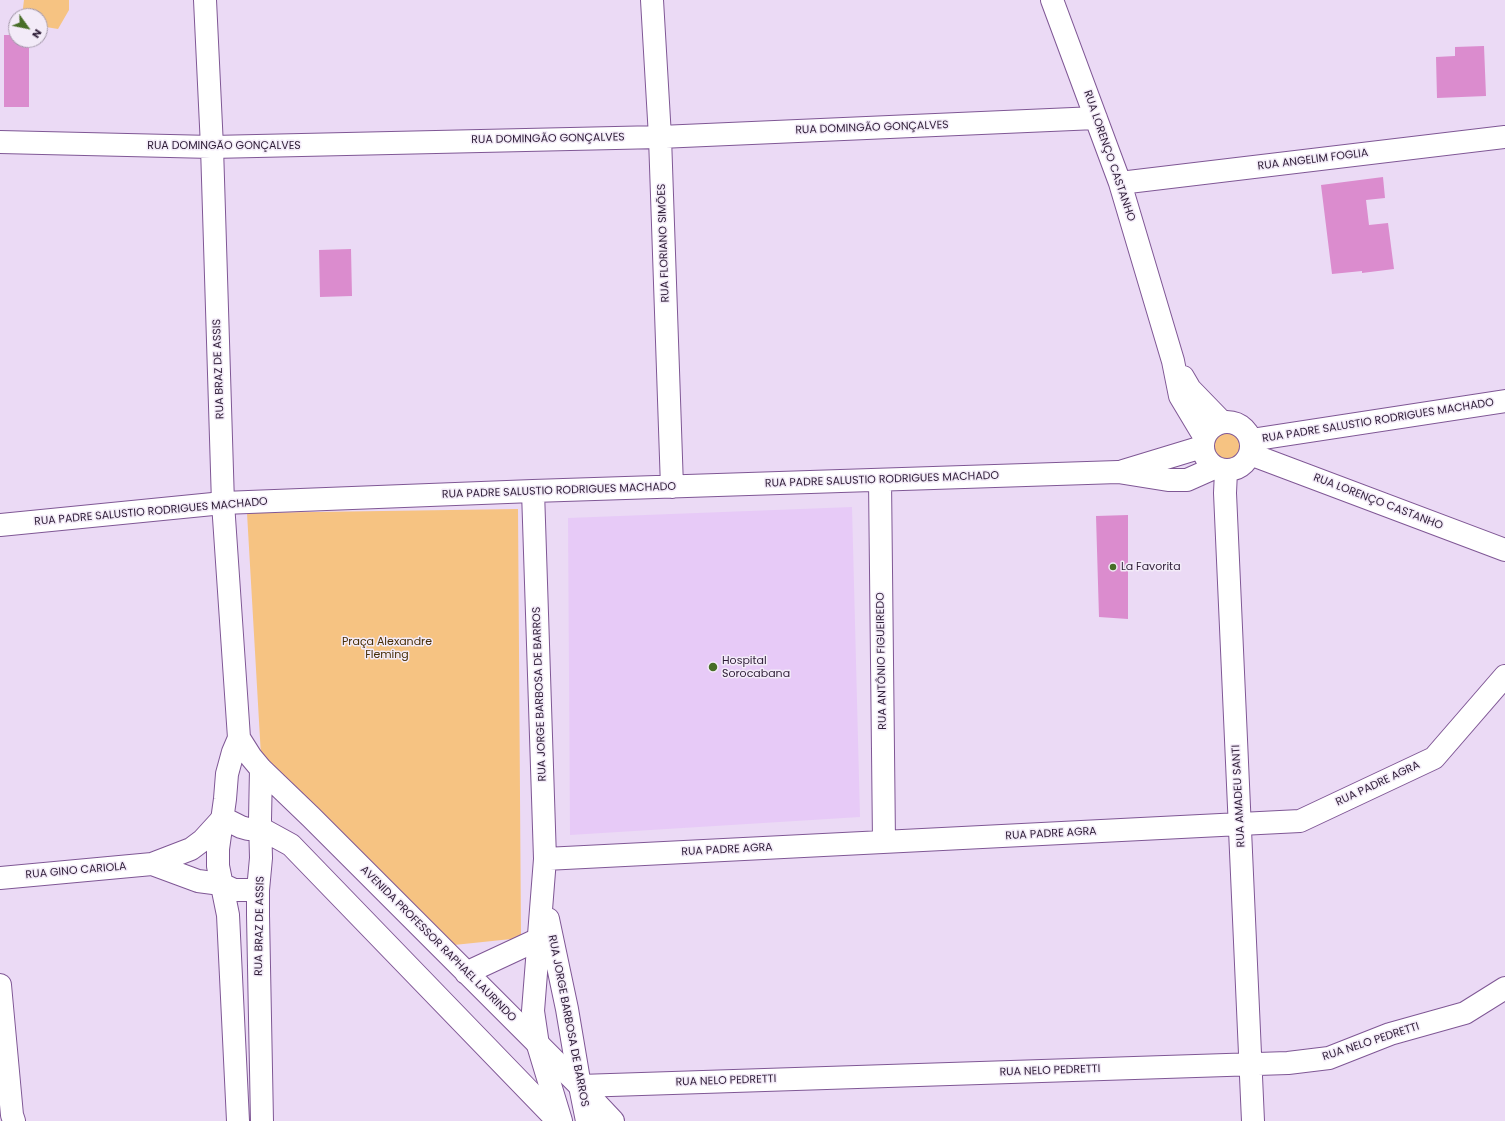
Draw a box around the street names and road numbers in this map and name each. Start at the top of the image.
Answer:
street label: RUA LORENÇO CASTANHO [1080,89,1138,223]
street label: RUA DOMINGÃO GONÇALVES [795,119,949,137]
street label: RUA DOMINGÃO GONÇALVES [471,131,625,147]
street label: RUA DOMINGÃO GONÇALVES [147,139,301,153]
street label: RUA ANGELIM FOGLIA [1257,147,1369,173]
street label: RUA FLORIANO SIMÕES [655,183,673,303]
street label: RUA BRAZ DE ASSIS [211,319,227,419]
street label: RUA PADRE SALUSTIO RODRIGUES MACHADO [1261,396,1495,446]
street label: RUA PADRE SALUSTIO RODRIGUES MACHADO [765,469,999,491]
street label: RUA LORENÇO CASTANHO [1311,471,1445,533]
street label: RUA PADRE SALUSTIO RODRIGUES MACHADO [442,480,676,502]
street label: RUA PADRE SALUSTIO RODRIGUES MACHADO [34,495,268,529]
street label: RUA ANTÔNIO FIGUEIREDO [874,592,890,730]
street label: RUA JORGE BARBOSA DE BARROS [530,606,550,782]
street label: RUA AMADEU SANTI [1230,744,1248,848]
street label: RUA PADRE AGRA [1334,759,1422,809]
street label: RUA PADRE AGRA [1005,825,1097,843]
street label: RUA PADRE AGRA [681,841,773,859]
street label: RUA GINO CARIOLA [25,860,127,882]
street label: AVENIDA PROFESSOR RAPHAEL LAURINDO [357,863,519,1025]
street label: RUA BRAZ DE ASSIS [253,876,267,976]
street label: RUA JORGE BARBOSA DE BARROS [545,934,591,1108]
street label: RUA NELO PEDRETTI [1321,1020,1421,1064]
street label: RUA NELO PEDRETTI [999,1063,1101,1079]
street label: RUA NELO PEDRETTI [675,1073,777,1089]

